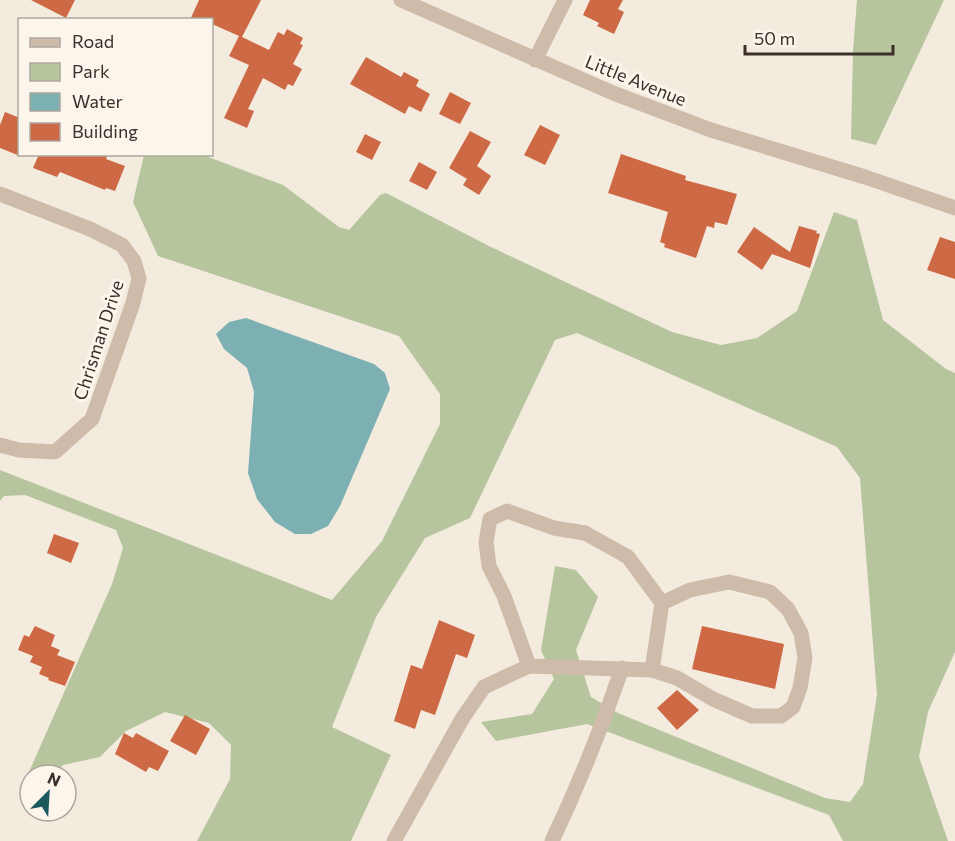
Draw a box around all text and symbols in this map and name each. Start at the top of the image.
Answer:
legend [18,18,213,156]
scale bar [745,18,894,56]
text: 50 m [754,27,795,49]
text: Road [72,30,114,52]
street label: Little Avenue [582,50,690,110]
text: Park [72,60,110,82]
text: Water [72,90,123,112]
text: Building [72,120,138,142]
street label: Chrisman Drive [68,277,128,403]
north arrow [18,763,78,823]
text: N [45,768,64,790]

